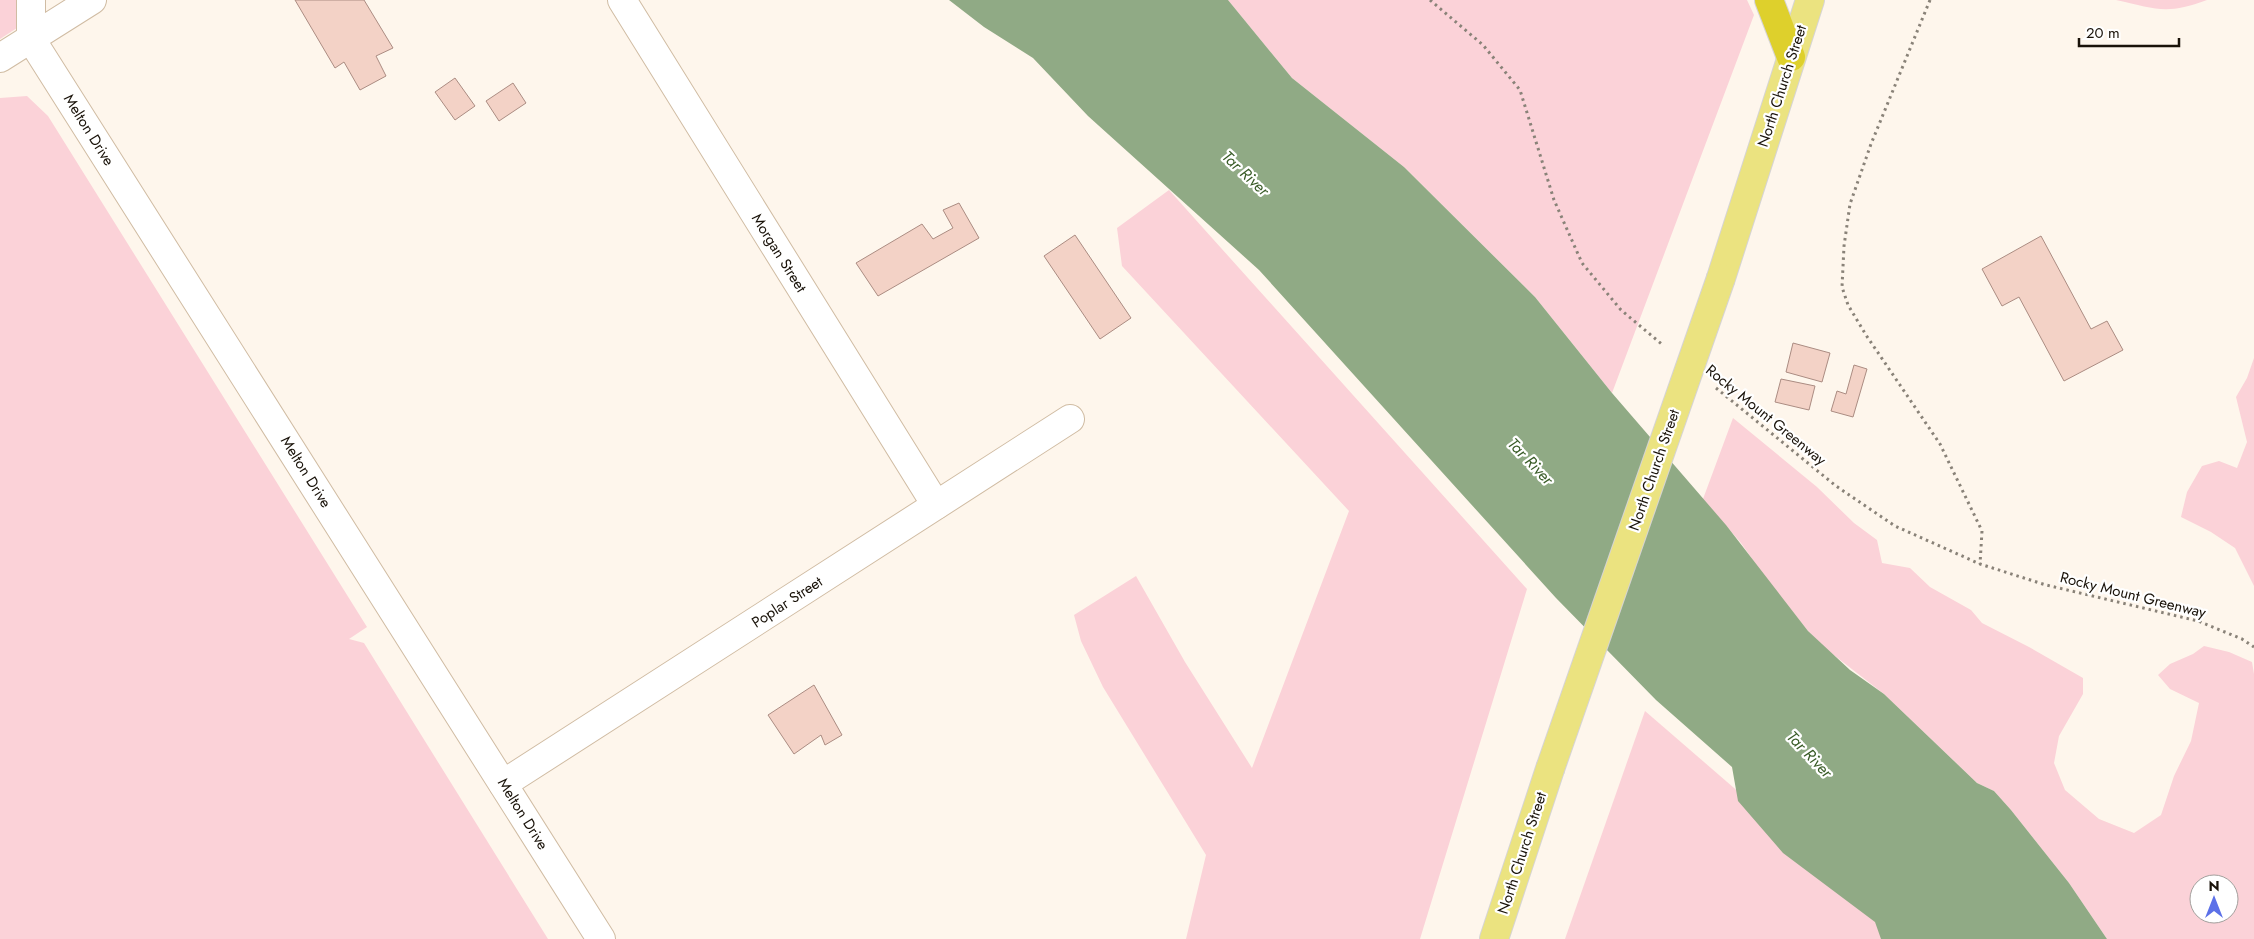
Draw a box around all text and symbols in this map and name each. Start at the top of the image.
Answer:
scale bar [2079,15,2179,47]
street label: North Church Street [1752,22,1812,150]
text: 20 m [2086,22,2120,44]
street label: Melton Drive [58,90,120,170]
water label: Tar River [1217,145,1276,202]
street label: Morgan Street [746,209,812,297]
street label: Rocky Mount Greenway [1701,359,1831,471]
street label: North Church Street [1623,406,1685,534]
street label: Melton Drive [275,432,337,512]
water label: Tar River [1502,433,1560,491]
street label: Rocky Mount Greenway [2058,566,2209,624]
street label: Poplar Street [747,571,827,633]
water label: Tar River [1781,726,1839,784]
street label: Melton Drive [492,774,554,854]
street label: North Church Street [1492,789,1552,917]
north arrow [2189,874,2239,924]
text: N [2208,876,2220,896]

